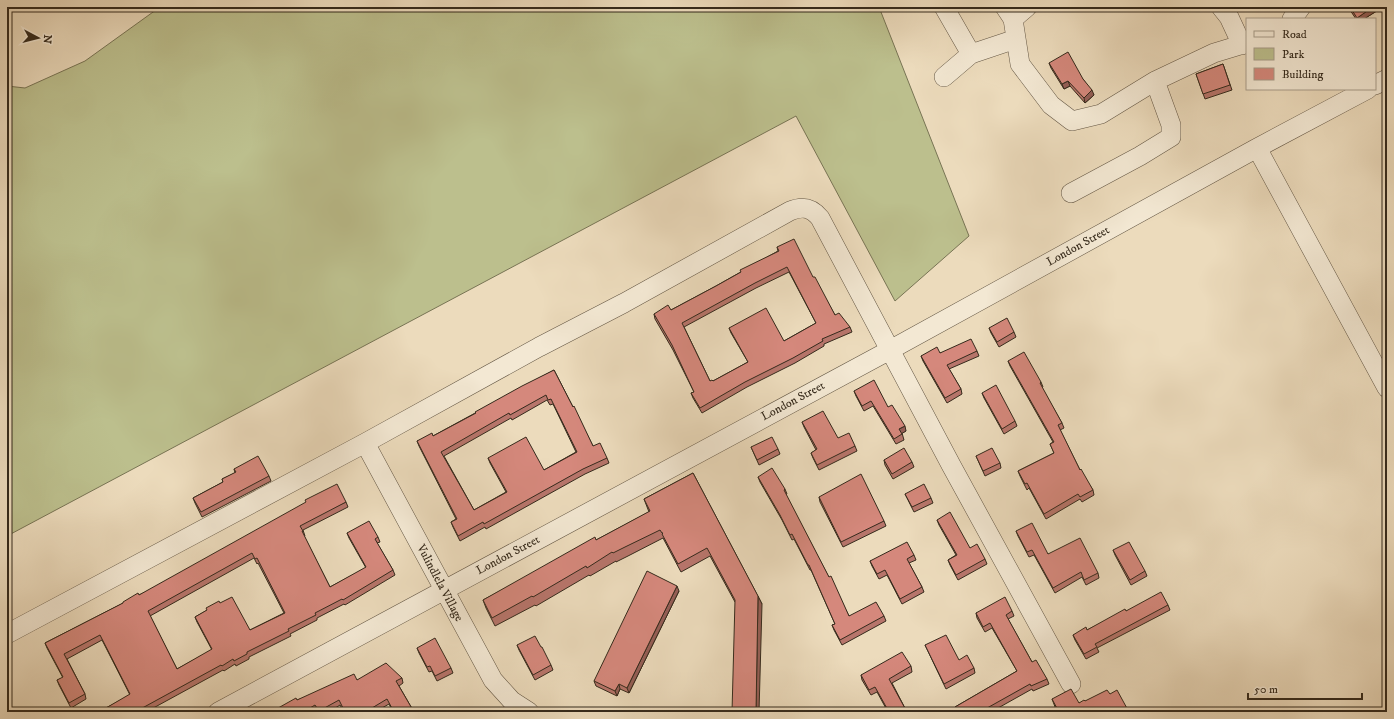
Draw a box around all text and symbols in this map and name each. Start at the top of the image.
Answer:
north arrow [18,18,58,58]
legend [1246,18,1376,90]
text: Road [1282,27,1307,42]
text: N [39,34,54,44]
text: Park [1282,47,1304,62]
text: Building [1282,67,1323,82]
street label: London Street [1044,222,1112,269]
street label: London Street [759,378,827,424]
street label: London Street [474,532,542,578]
street label: Vulindlela Village [413,541,467,624]
scale bar [1248,675,1362,701]
text: 50 m [1254,682,1278,697]

